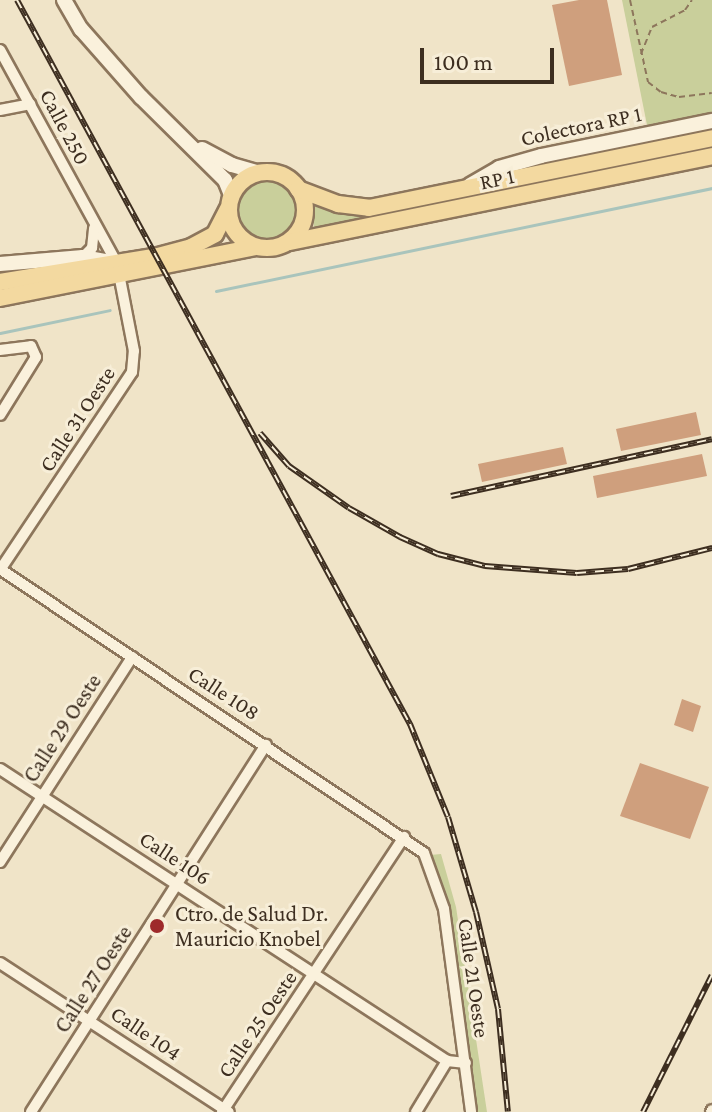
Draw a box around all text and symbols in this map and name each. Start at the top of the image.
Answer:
scale bar [424,32,558,82]
text: 100 m [434,48,493,75]
street label: Calle 250 [34,85,96,169]
street label: Colectora RP 1 [518,100,644,152]
street label: RP 1 [477,162,517,196]
street label: Calle 31 Oeste [33,361,121,477]
street label: Calle 108 [183,660,265,726]
street label: Calle 29 Oeste [17,669,107,787]
street label: Calle 106 [135,825,215,891]
place label: Ctro. de Salud Dr. Mauricio Knobel [175,900,328,952]
marker: Ctro. de Salud Dr. Mauricio Knobel [146,915,168,937]
street label: Calle 21 Oeste [453,917,495,1039]
street label: Calle 27 Oeste [49,920,137,1038]
street label: Calle 25 Oeste [212,966,302,1082]
street label: Calle 104 [106,1000,186,1066]

